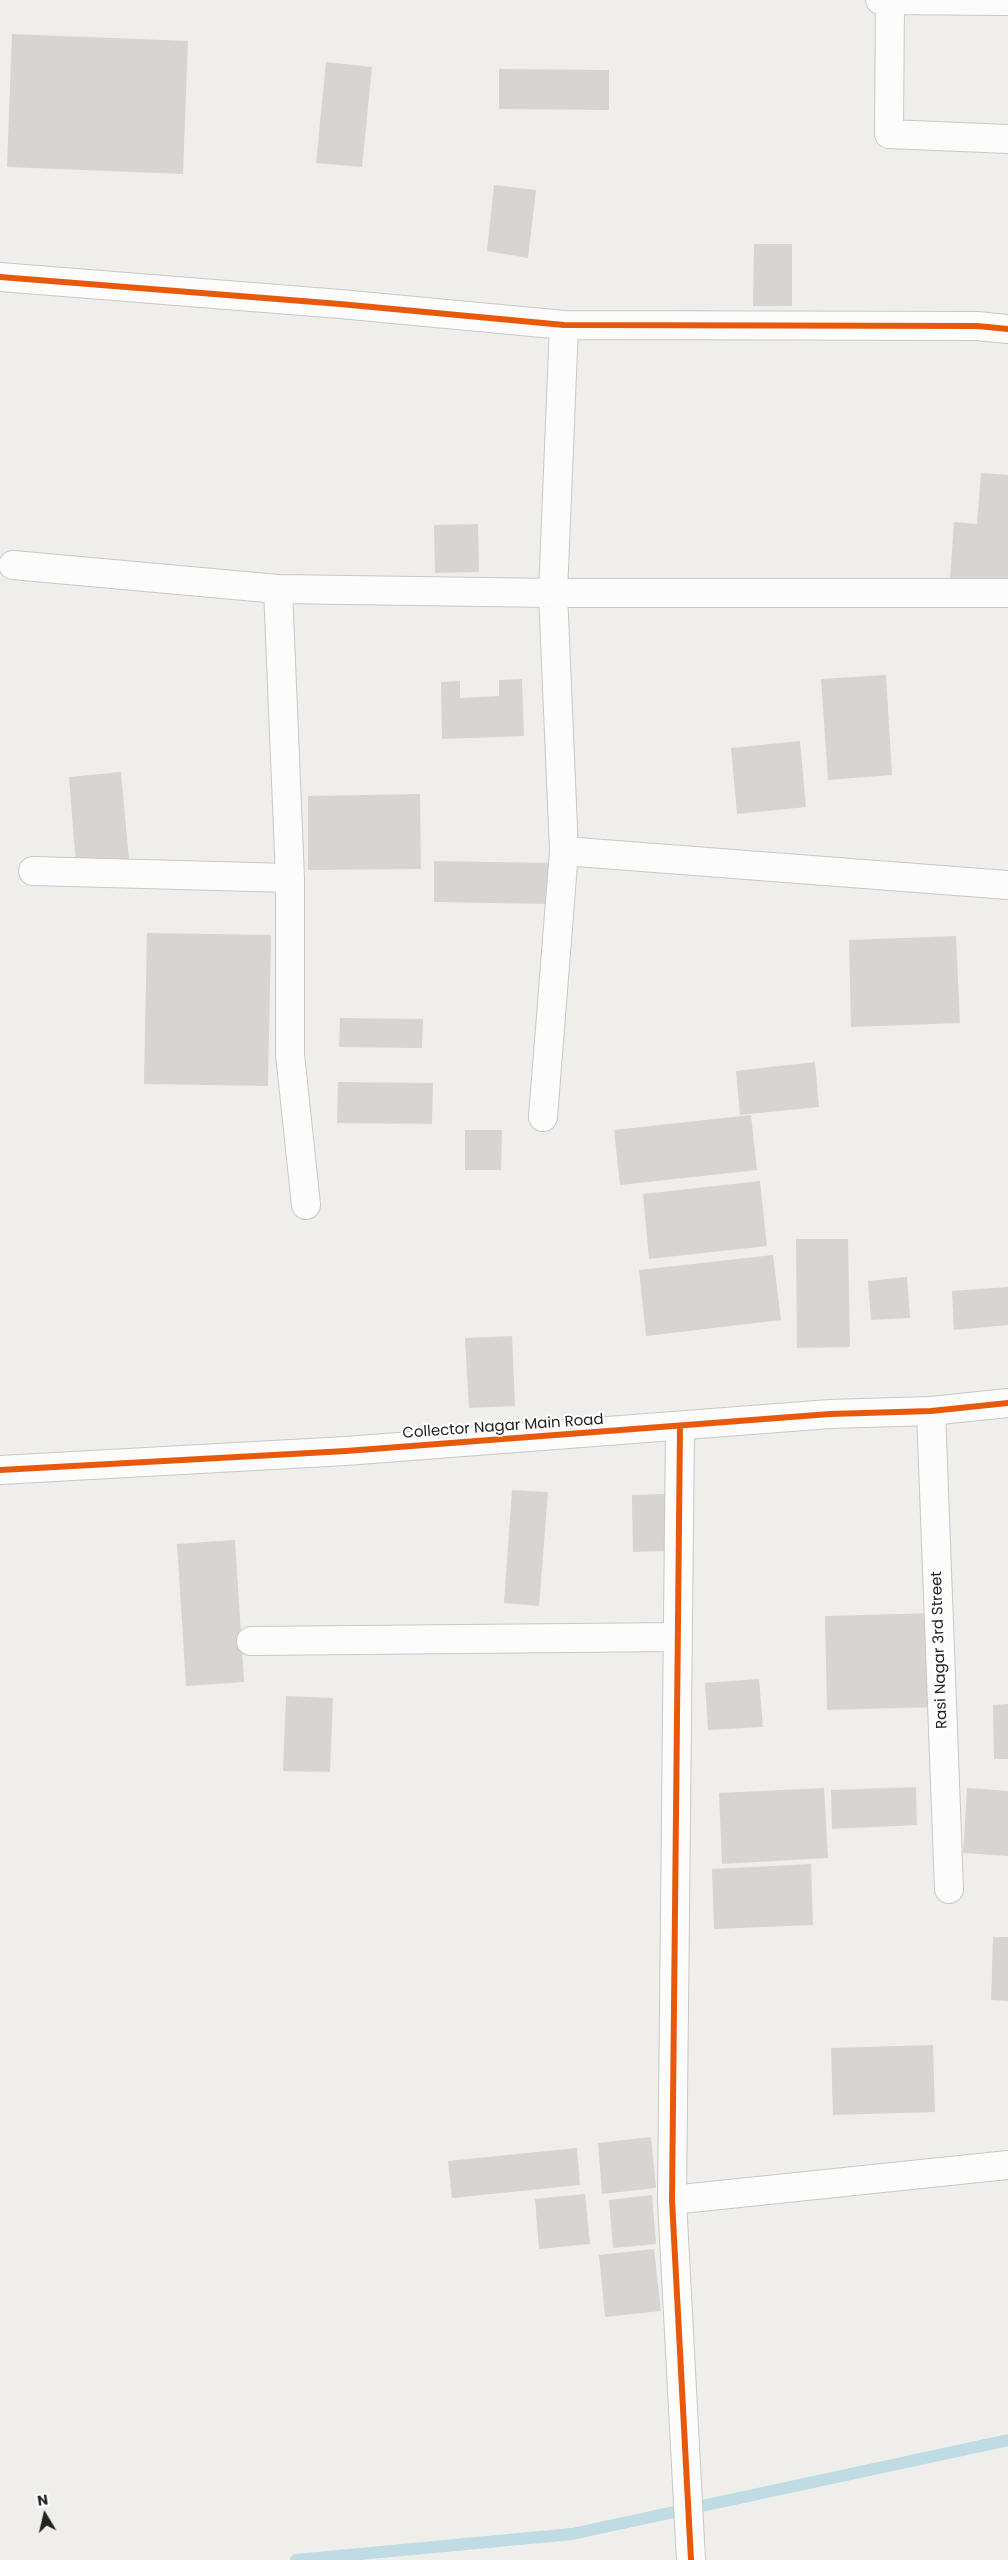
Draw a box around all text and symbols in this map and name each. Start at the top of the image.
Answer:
street label: Collector Nagar Main Road [402,1411,604,1443]
street label: Rasi Nagar 3rd Street [928,1571,952,1729]
text: N [36,2489,49,2511]
north arrow [20,2490,70,2540]

